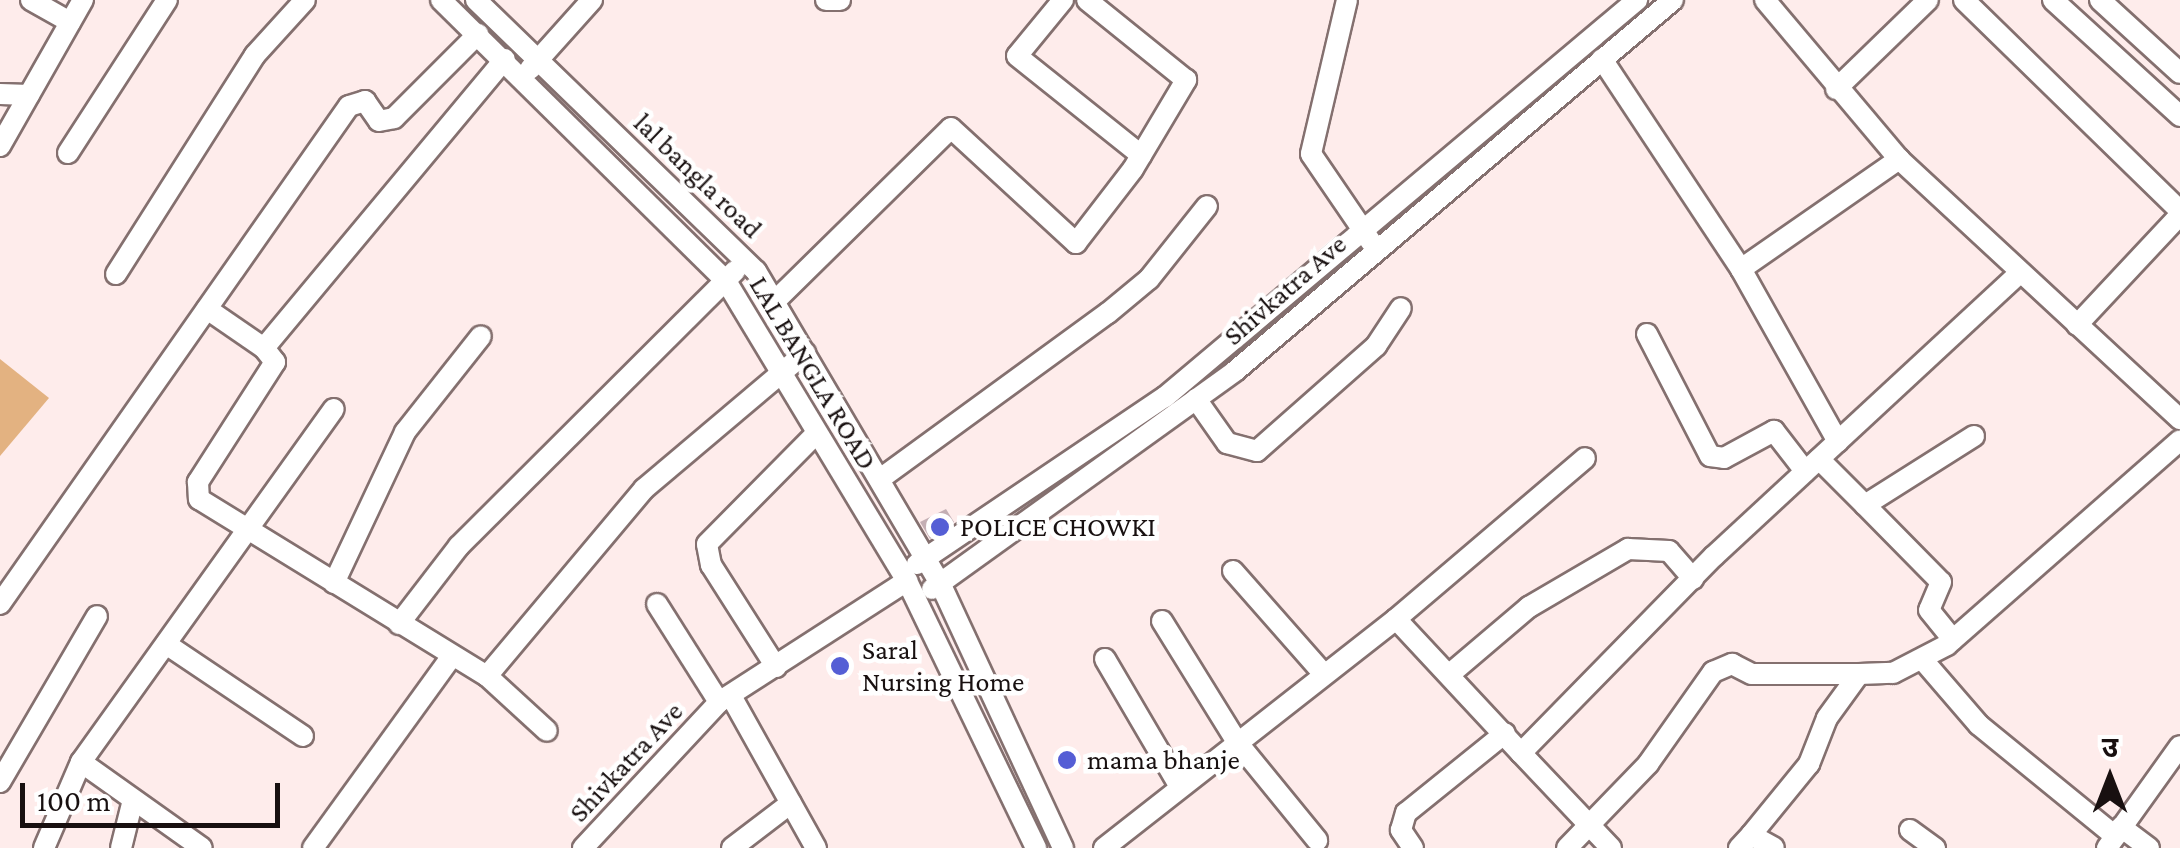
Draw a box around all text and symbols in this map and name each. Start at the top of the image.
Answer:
street label: lal bangla road [627,106,769,246]
street label: Shivkatra Ave [1217,228,1353,352]
street label: LAL BANGLA ROAD [742,270,884,476]
place label: POLICE CHOWKI [960,510,1156,544]
marker: POLICE CHOWKI [929,516,951,538]
place label: Saral Nursing Home [862,633,1024,699]
marker: Saral Nursing Home [827,653,853,679]
street label: Shivkatra Ave [562,695,690,829]
north arrow [2060,728,2160,828]
text: उ [2102,732,2118,763]
place label: mama bhanje [1087,743,1240,777]
marker: mama bhanje [1056,749,1078,771]
scale bar [25,763,285,825]
text: 100 m [37,784,111,817]

